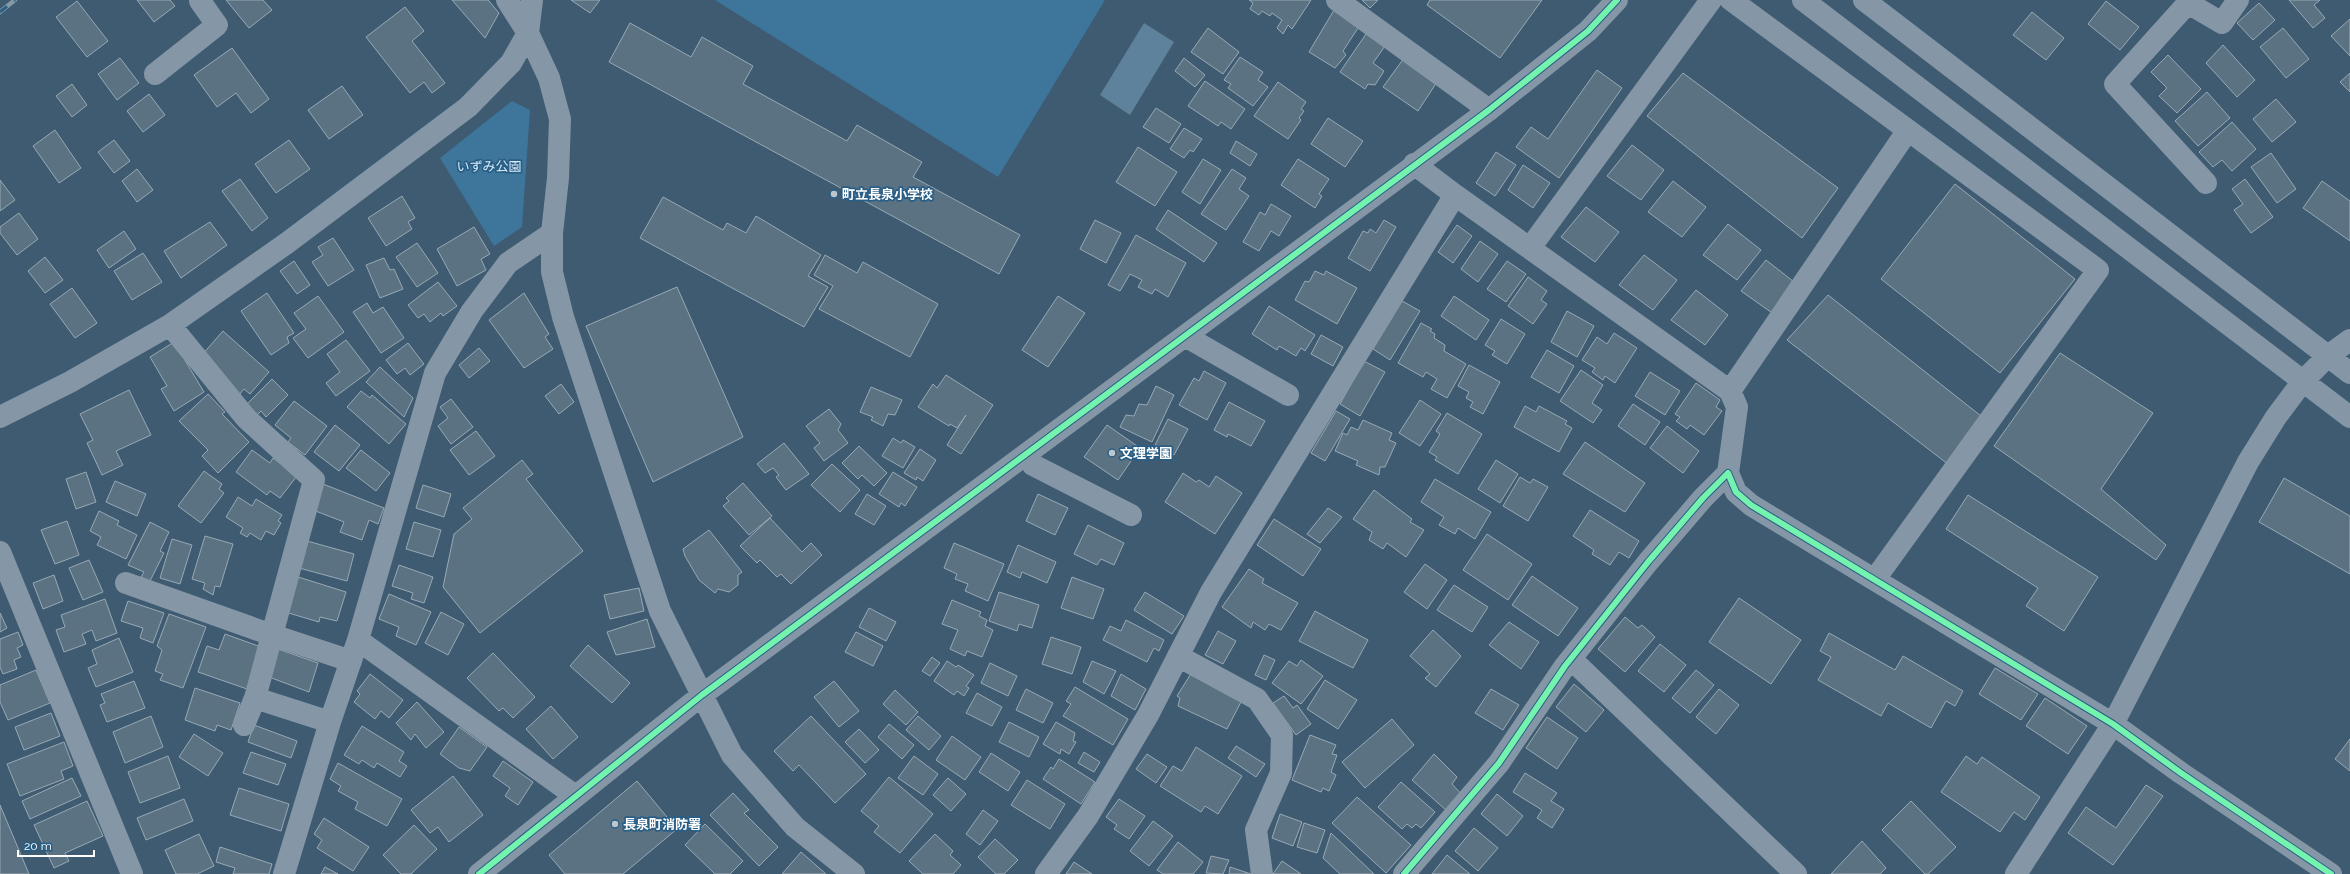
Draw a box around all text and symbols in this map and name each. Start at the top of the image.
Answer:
park label: いずみ公園 [456,159,522,174]
place label: 町立長泉小学校 [842,187,933,202]
marker: 町立長泉小学校 [829,189,839,199]
place label: 文理学園 [1120,446,1172,461]
marker: 文理学園 [1107,448,1117,458]
place label: 長泉町消防署 [623,817,701,832]
marker: 長泉町消防署 [610,819,620,829]
scale bar [18,832,94,858]
text: 20 m [24,839,52,853]

